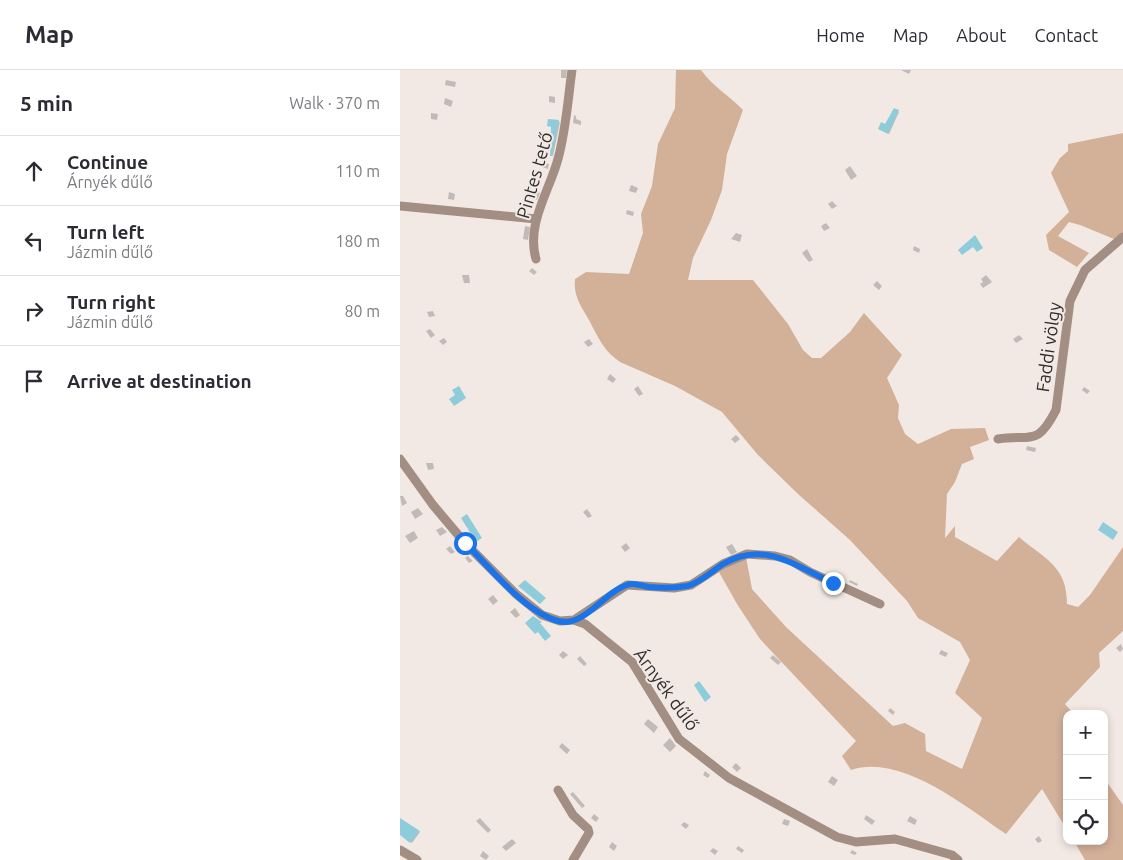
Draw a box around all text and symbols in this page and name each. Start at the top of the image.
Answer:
text: Map [25,21,74,48]
text: Home [816,25,865,45]
text: Map [893,25,928,45]
text: About [956,25,1006,45]
text: Contact [1034,25,1098,45]
text: 5 min [20,91,73,115]
text: Walk · 370 m [289,94,380,112]
street label: Pintes tető [512,130,556,220]
text: Continue [67,151,148,173]
icon: ahead [20,157,48,185]
text: 110 m [335,162,380,180]
text: Árnyék dűlő [67,173,153,191]
text: Turn left [67,221,145,243]
icon: left [20,227,48,255]
text: 180 m [335,232,380,250]
text: Jázmin dűlő [67,243,153,261]
text: Turn right [67,291,155,313]
icon: right [20,297,48,325]
street label: Faddi völgy [1032,300,1064,393]
text: 80 m [344,302,380,320]
text: Jázmin dűlő [67,313,153,331]
icon: arrive [20,367,48,395]
text: Arrive at destination [67,370,252,392]
route start [454,532,477,555]
route end [822,572,845,595]
street label: Árnyék dűlő [631,643,704,734]
map controls [1063,710,1108,845]
button: + [1063,710,1108,755]
button: − [1063,755,1108,800]
button: locate [1063,800,1108,845]

